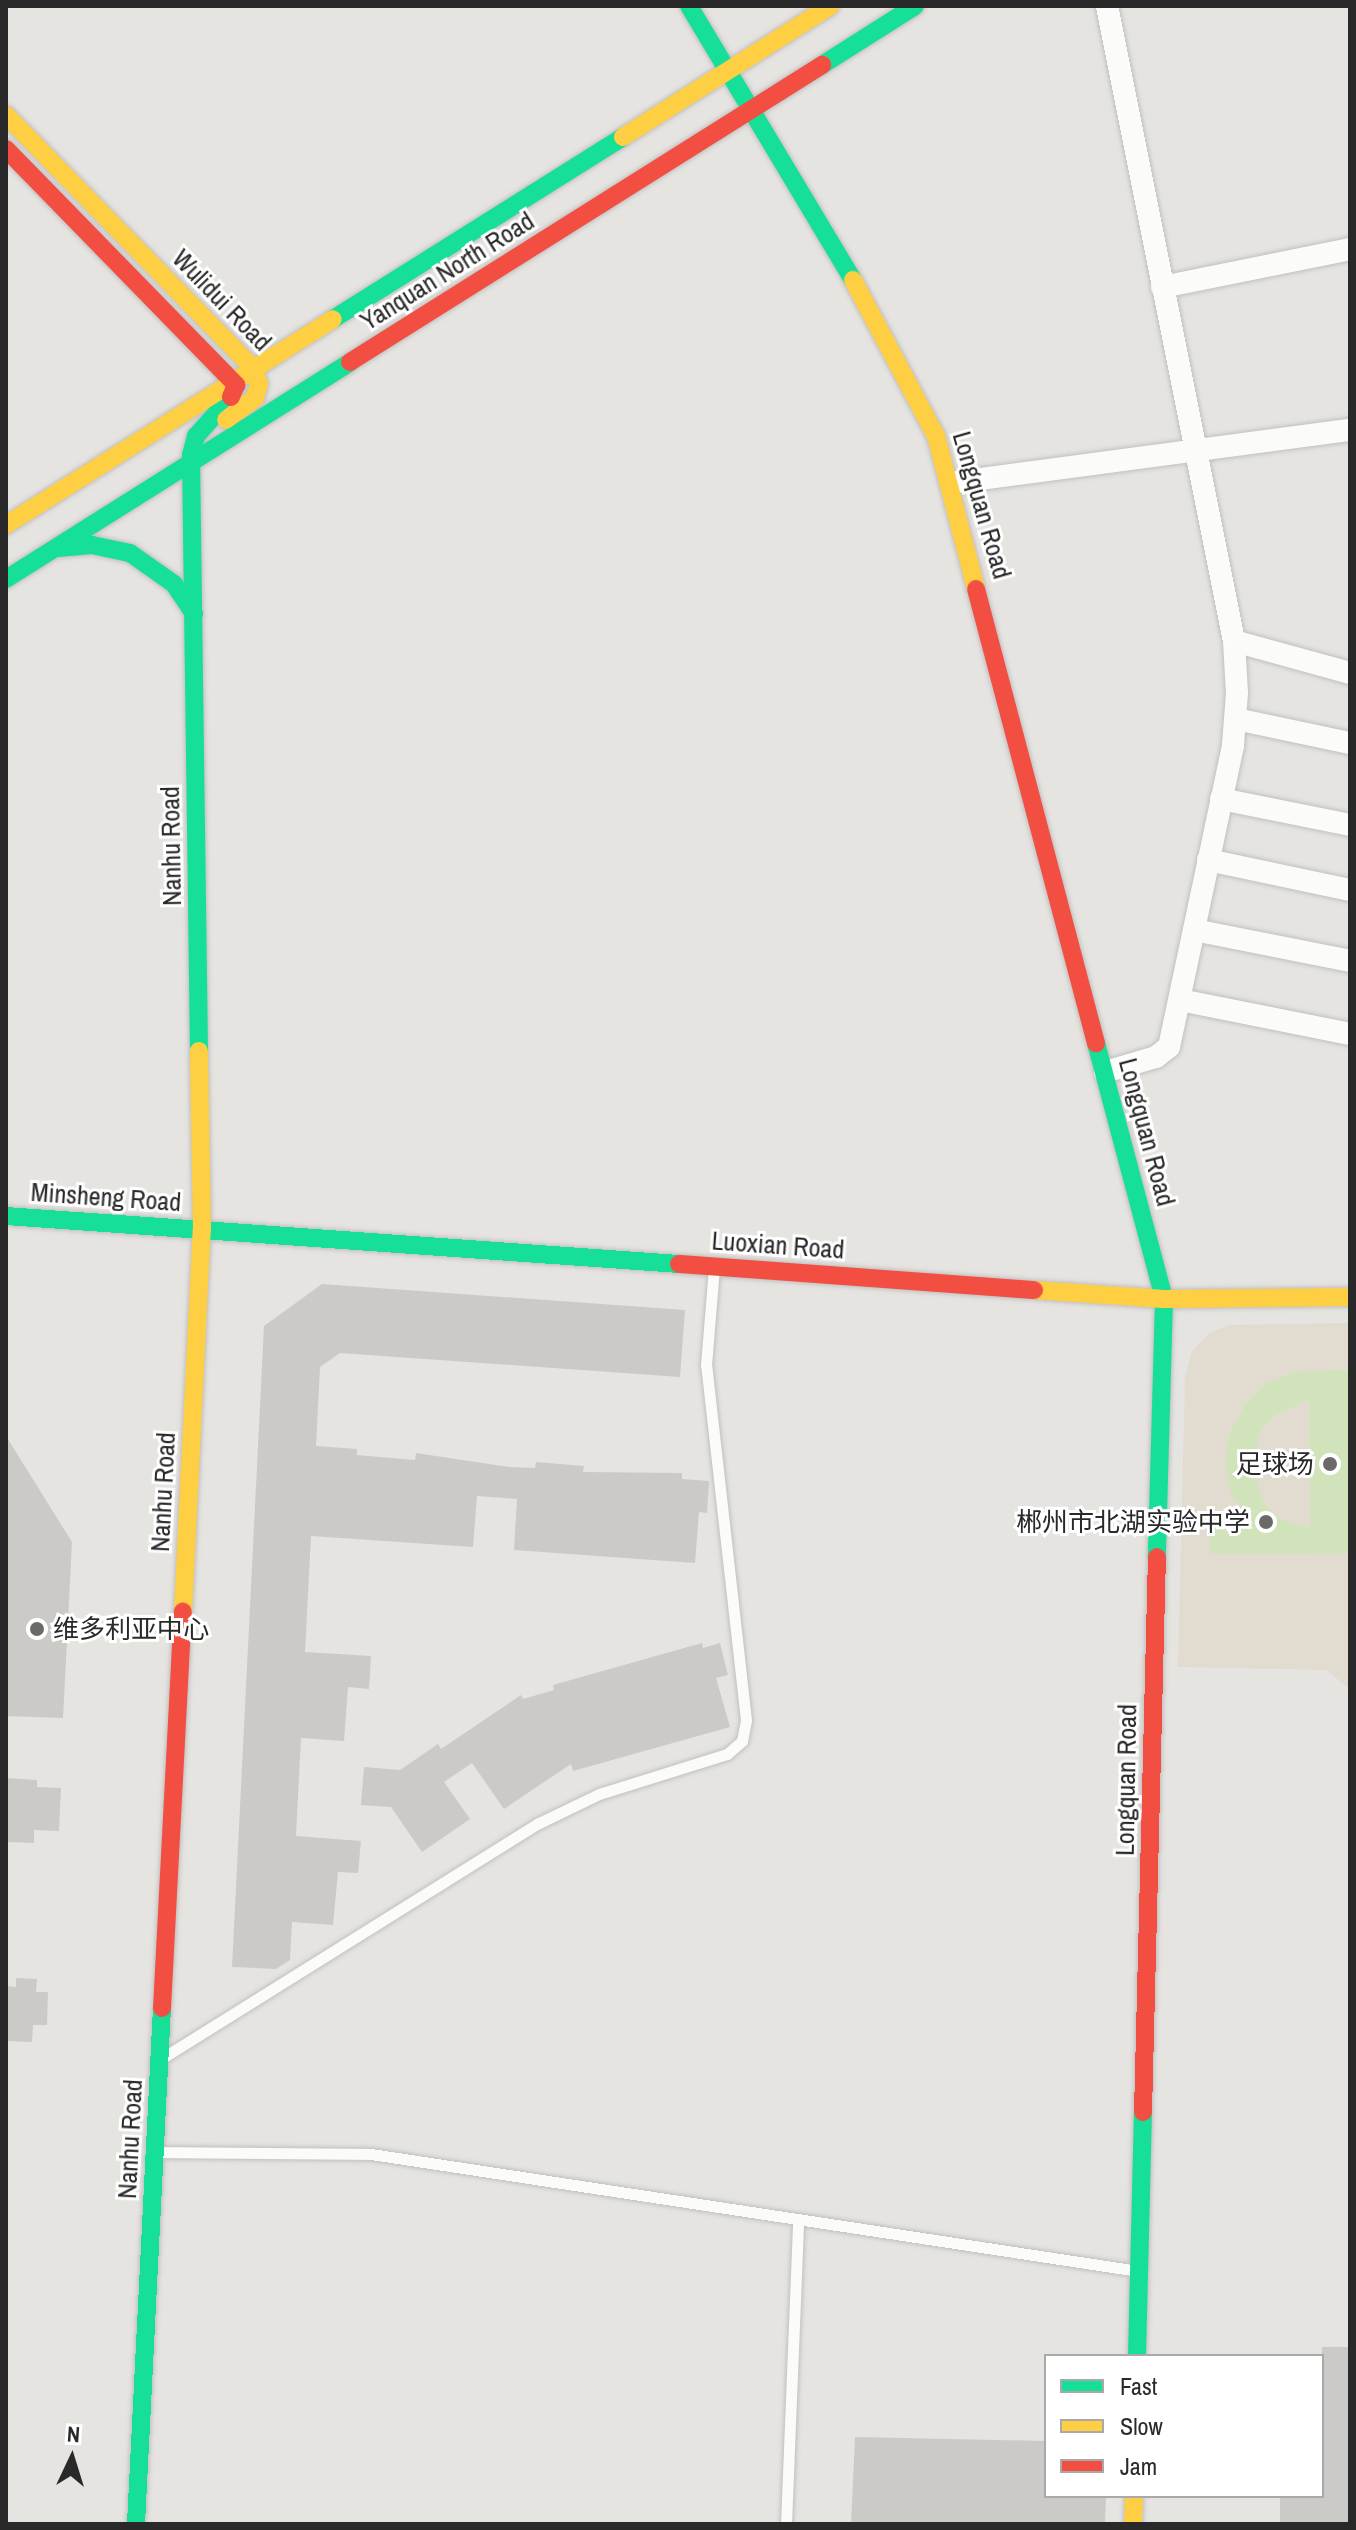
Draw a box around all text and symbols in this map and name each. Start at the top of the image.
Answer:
street label: Yanquan North Road [354,205,540,337]
street label: Wulidui Road [166,243,278,357]
street label: Longquan Road [946,428,1018,582]
street label: Nanhu Road [154,786,188,906]
street label: Longquan Road [1112,1055,1182,1209]
street label: Minsheng Road [30,1176,182,1218]
street label: Luoxian Road [711,1225,845,1265]
street label: Nanhu Road [144,1431,182,1553]
place label: 足球场 [1236,1448,1314,1480]
marker: 足球场 [1321,1455,1339,1473]
place label: 郴州市北湖实验中学 [1016,1506,1250,1538]
marker: 郴州市北湖实验中学 [1257,1513,1275,1531]
place label: 维多利亚中心 [53,1613,209,1645]
marker: 维多利亚中心 [28,1620,46,1638]
street label: Longquan Road [1109,1704,1143,1856]
street label: Nanhu Road [111,2078,149,2200]
legend [1044,2354,1324,2498]
text: Fast [1120,2370,1157,2402]
text: Slow [1120,2410,1163,2442]
north arrow [32,2418,112,2498]
text: N [66,2419,81,2449]
text: Jam [1120,2450,1157,2482]

